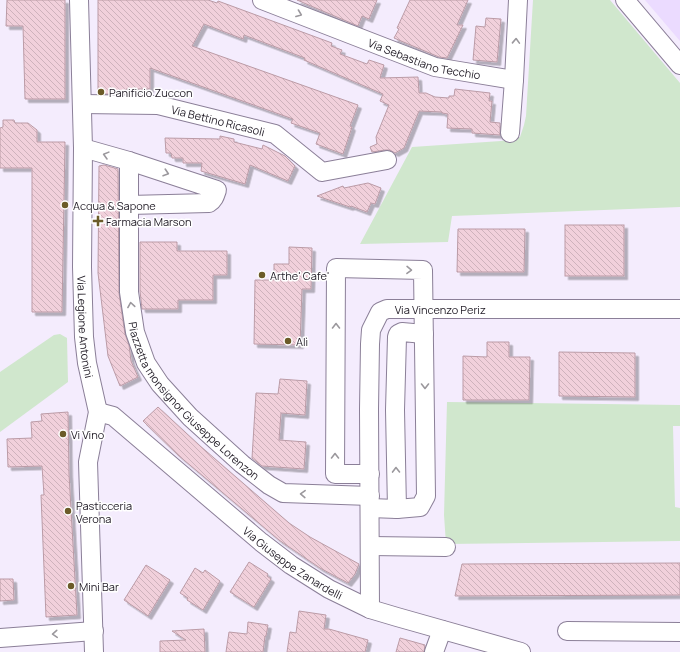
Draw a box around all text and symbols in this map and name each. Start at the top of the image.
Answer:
one-way arrow [295,10,302,18]
street label: Via Sebastiano Tecchio [366,34,482,82]
one-way arrow [512,38,520,44]
place label: Panificio Zuccon [109,85,193,100]
marker: Panificio Zuccon [96,87,106,97]
street label: Via Bettino Ricasoli [170,101,266,139]
one-way arrow [103,151,110,160]
one-way arrow [163,168,170,177]
place label: Acqua & Sapone [73,198,156,213]
marker: Acqua & Sapone [60,200,70,210]
place label: Farmacia Marson [106,214,192,229]
marker: Farmacia Marson [93,216,103,226]
one-way arrow [406,265,412,274]
place label: Arthe' Cafe' [270,268,329,283]
marker: Arthe' Cafe' [257,270,267,280]
street label: Via Legione Antonini [75,275,98,379]
one-way arrow [127,302,136,308]
street label: Via Vincenzo Periz [395,302,486,317]
street label: Piazzetta monsignor Giuseppe Lorenzon [126,321,263,483]
one-way arrow [332,323,340,329]
place label: Alì [296,334,308,349]
marker: Alì [283,336,293,346]
one-way arrow [421,383,429,389]
place label: Vi Vino [71,427,105,442]
marker: Vi Vino [58,429,68,439]
one-way arrow [331,453,339,459]
one-way arrow [392,467,401,473]
one-way arrow [300,490,306,498]
place label: Pasticceria Verona [76,498,132,526]
marker: Pasticceria Verona [63,506,73,516]
street label: Via Giuseppe Zanardelli [240,523,345,602]
place label: Mini Bar [79,579,119,594]
marker: Mini Bar [66,581,76,591]
one-way arrow [52,630,58,639]

